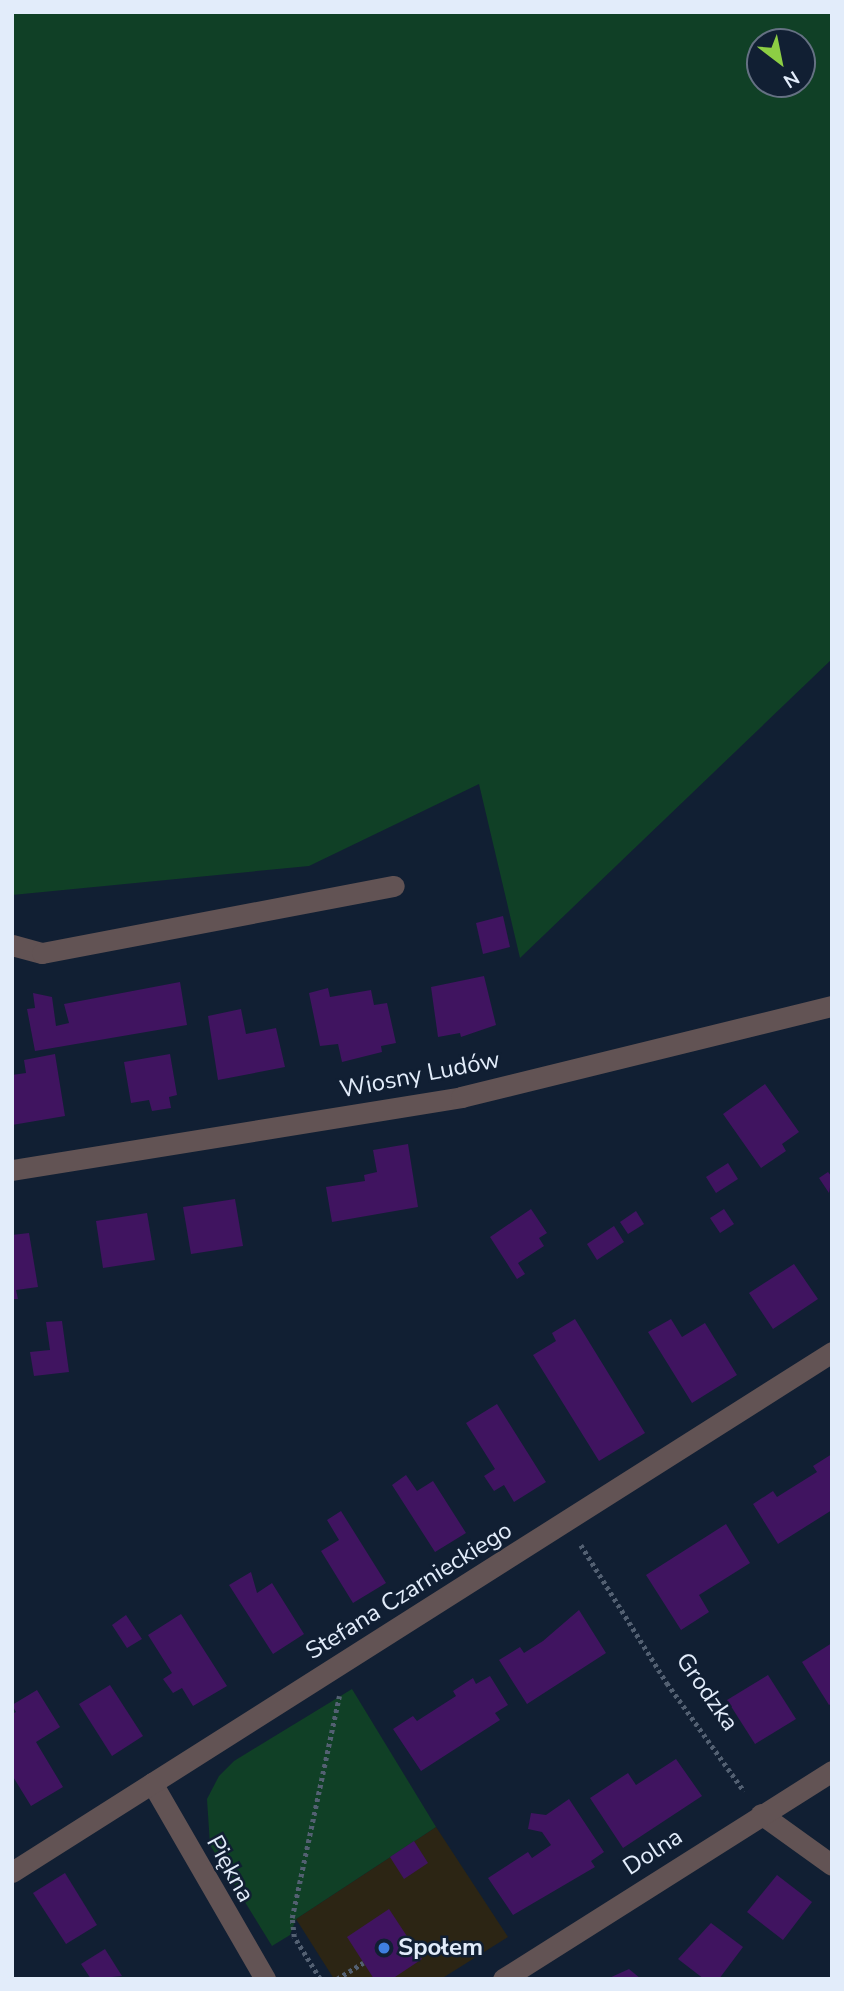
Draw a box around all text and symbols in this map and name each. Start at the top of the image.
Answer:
north arrow [746,28,816,98]
text: N [778,64,804,94]
street label: Wiosny Ludów [337,1045,503,1105]
street label: Stefana Czarnieckiego [301,1516,517,1666]
street label: Grodzka [670,1647,744,1737]
street label: Dolna [618,1822,688,1882]
street label: Piękna [200,1831,260,1907]
place label: Społem [398,1934,483,1962]
marker: Społem [376,1940,392,1956]

